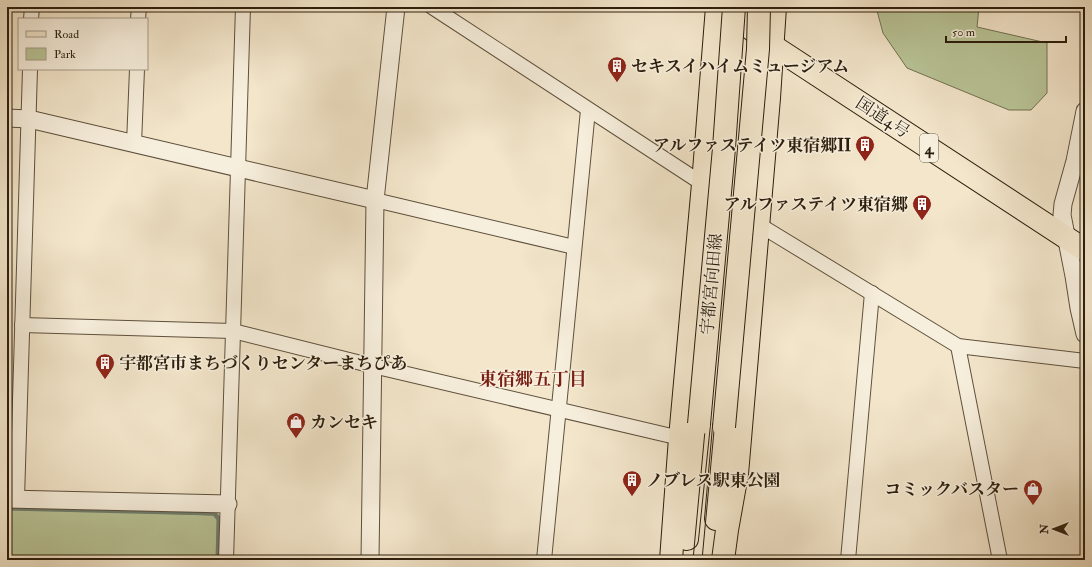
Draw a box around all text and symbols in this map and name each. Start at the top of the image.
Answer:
legend [18,18,148,70]
scale bar [946,18,1066,44]
text: 50 m [952,25,976,40]
text: Road [54,27,79,42]
text: Park [54,47,76,62]
building icon: セキスイハイムミュージアム [606,55,628,83]
place label: セキスイハイムミュージアム [631,56,849,77]
street label: 国道4号 [852,92,914,143]
building icon: アルファステイツ東宿郷II [854,134,876,162]
road number: 4 [920,134,938,162]
place label: アルファステイツ東宿郷II [653,135,851,156]
building icon: アルファステイツ東宿郷 [911,193,933,221]
place label: アルファステイツ東宿郷 [724,194,908,215]
street label: 宇都宮向田線 [697,232,726,336]
building icon: 宇都宮市まちづくりセンターまちぴあ [94,352,116,380]
place label: 宇都宮市まちづくりセンターまちぴあ [119,353,407,374]
district label: 東宿郷五丁目 [479,368,587,391]
shop icon: カンセキ [285,411,307,439]
place label: カンセキ [310,412,378,433]
building icon: ノブレス駅東公園 [621,469,643,497]
place label: ノブレス駅東公園 [646,470,781,491]
shop icon: コミックバスター [1022,478,1044,506]
place label: コミックバスター [884,479,1019,500]
north arrow [1034,509,1074,549]
text: N [1038,523,1051,535]

